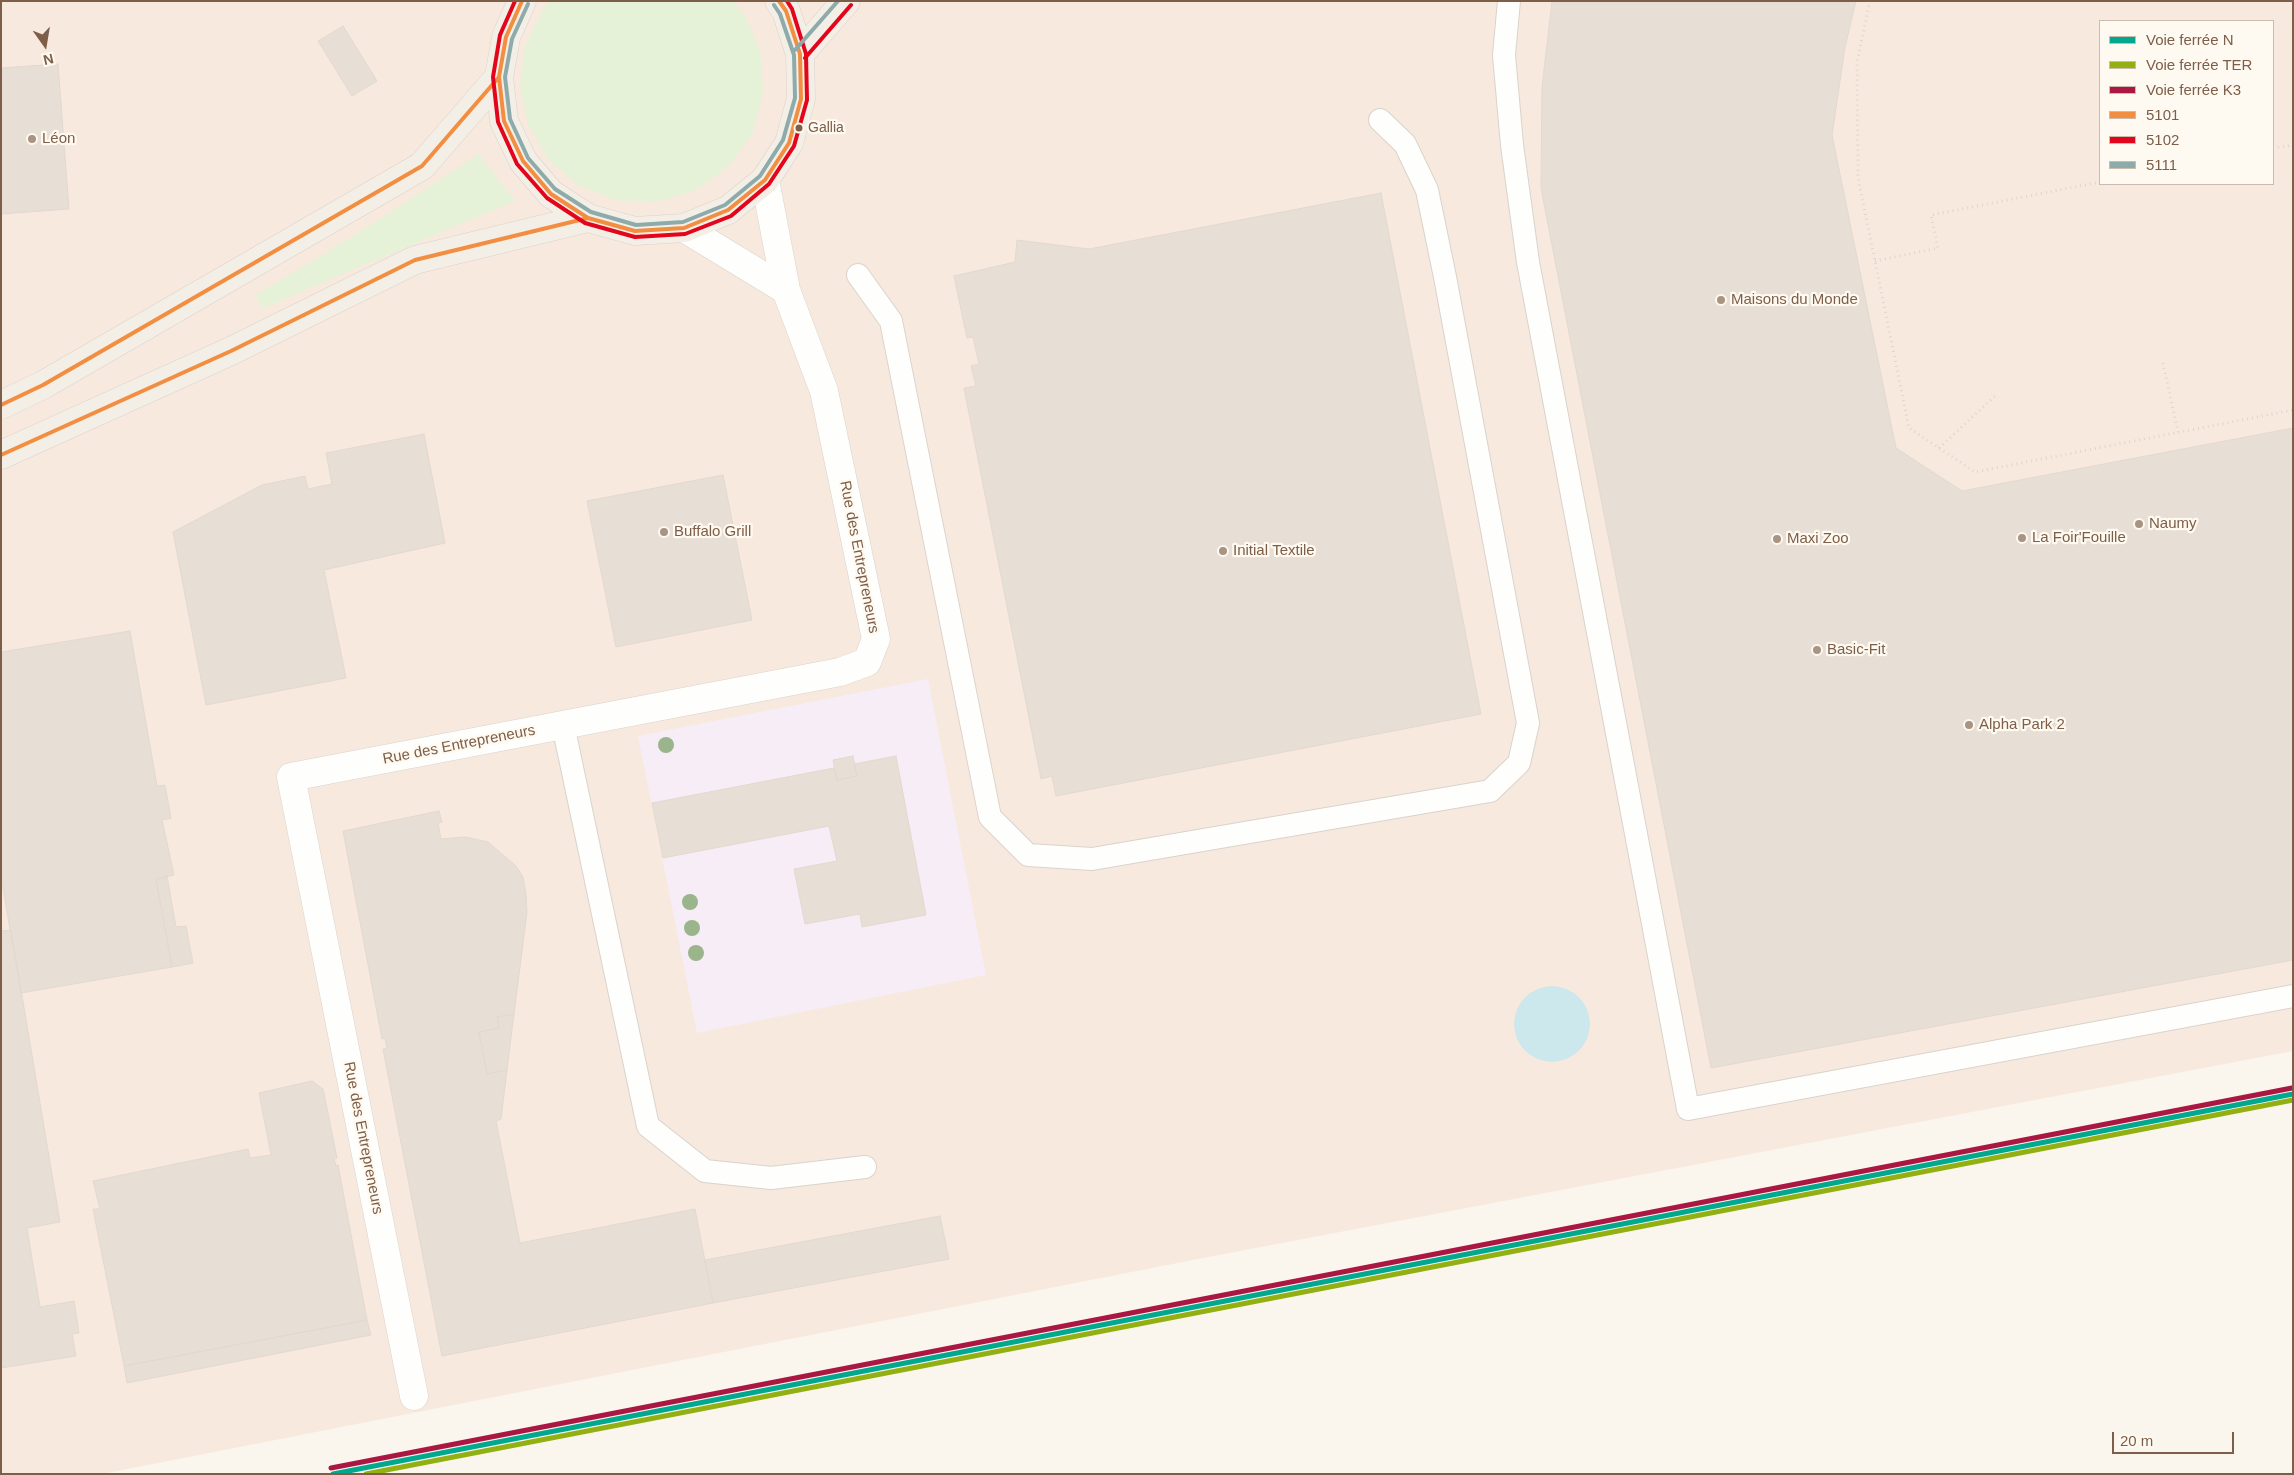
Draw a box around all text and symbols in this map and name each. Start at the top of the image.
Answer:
north arrow [20,20,70,70]
legend [2099,20,2274,185]
text: Voie ferrée N [2146,31,2234,48]
text: N [42,51,55,69]
text: Voie ferrée TER [2146,56,2252,73]
text: Voie ferrée K3 [2146,81,2241,98]
text: 5101 [2146,106,2179,123]
place label: Gallia [808,120,844,136]
marker: Gallia [794,123,804,133]
place label: Léon [42,130,75,148]
text: 5102 [2146,131,2179,148]
marker: Léon [26,133,38,145]
text: 5111 [2146,156,2177,173]
place label: Maisons du Monde [1731,291,1858,309]
marker: Maisons du Monde [1715,294,1727,306]
street label: Rue des Entrepreneurs [835,479,883,635]
place label: Naumy [2149,515,2197,533]
marker: Naumy [2133,518,2145,530]
place label: Buffalo Grill [674,523,751,541]
marker: Buffalo Grill [658,526,670,538]
place label: La Foir'Fouille [2032,529,2126,547]
place label: Maxi Zoo [1787,530,1849,548]
marker: La Foir'Fouille [2016,532,2028,544]
marker: Maxi Zoo [1771,533,1783,545]
place label: Initial Textile [1233,542,1315,560]
marker: Initial Textile [1217,545,1229,557]
place label: Basic-Fit [1827,641,1885,659]
marker: Basic-Fit [1811,644,1823,656]
place label: Alpha Park 2 [1979,716,2065,734]
marker: Alpha Park 2 [1963,719,1975,731]
street label: Rue des Entrepreneurs [381,721,537,769]
street label: Rue des Entrepreneurs [339,1060,387,1216]
scale bar [2114,1422,2236,1454]
text: 20 m [2120,1432,2153,1449]

